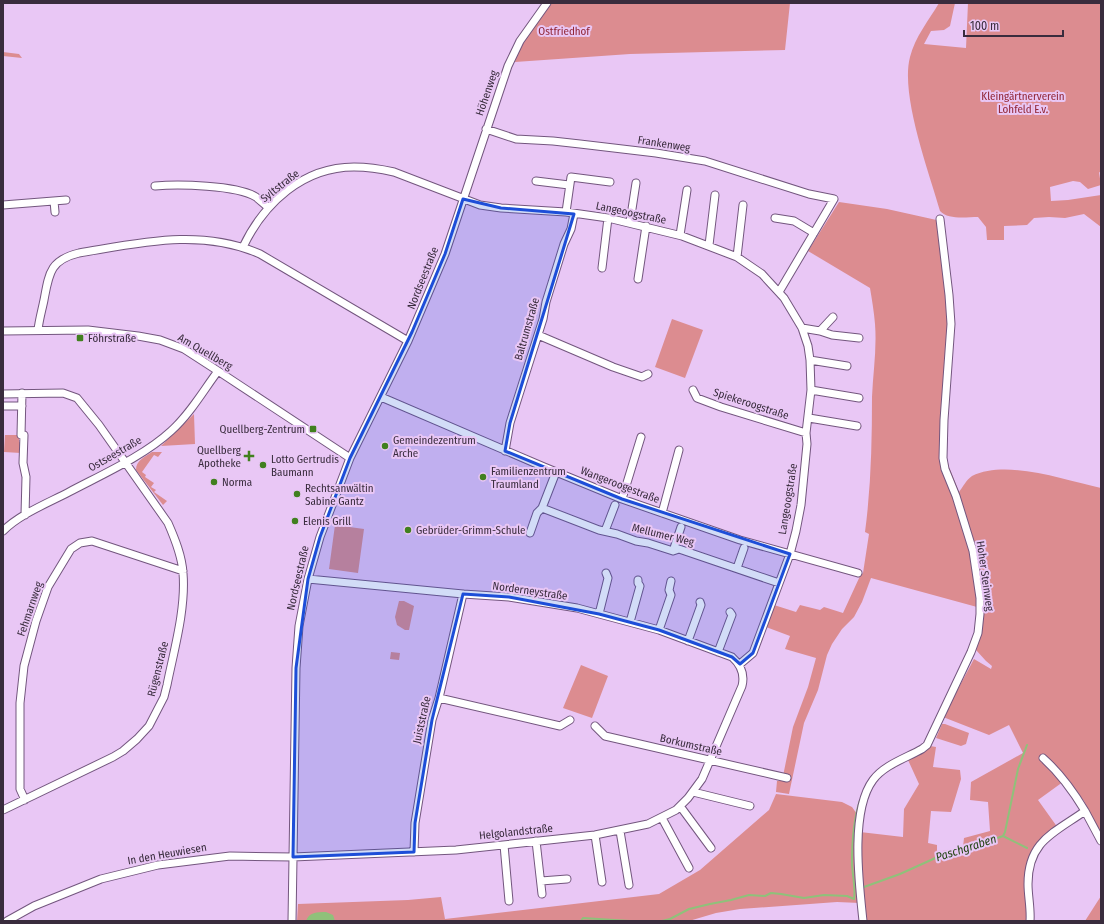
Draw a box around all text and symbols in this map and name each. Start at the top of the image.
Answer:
scale bar [964,12,1063,38]
text: 100 m [970,19,999,33]
park label: Ostfriedhof [538,25,590,38]
street label: Höhenweg [473,68,501,117]
park label: Kleingärtnerverein Lohfeld E.v. [981,90,1065,116]
street label: Frankenweg [637,133,692,155]
street label: Syltstraße [258,167,302,205]
street label: Langeoogstraße [595,199,667,227]
street label: Nordseestraße [405,245,441,311]
street label: Baltrumstraße [512,296,542,362]
street label: Am Quellberg [175,331,235,373]
place label: Föhrstraße [88,332,136,345]
marker: Föhrstraße [75,333,85,343]
street label: Spiekeroogstraße [712,386,790,422]
place label: Quellberg-Zentrum [220,423,305,436]
marker: Quellberg-Zentrum [308,424,318,434]
street label: Ostseestraße [86,434,144,474]
place label: Gemeindezentrum Arche [393,434,476,460]
marker: Gemeindezentrum Arche [380,441,390,451]
place label: Quellberg Apotheke [197,444,242,470]
marker: Quellberg Apotheke [244,451,254,461]
place label: Lotto Gertrudis Baumann [271,453,339,479]
marker: Lotto Gertrudis Baumann [258,460,268,470]
street label: Langeoogstraße [776,463,800,535]
street label: Wangeroogestraße [579,464,661,506]
place label: Familienzentrum Traumland [491,465,566,491]
marker: Familienzentrum Traumland [478,472,488,482]
place label: Norma [222,476,252,489]
marker: Norma [209,477,219,487]
place label: Rechtsanwältin Sabine Gantz [305,482,374,508]
marker: Rechtsanwältin Sabine Gantz [292,489,302,499]
place label: Elenis Grill [303,515,351,528]
marker: Elenis Grill [290,516,300,526]
street label: Mellumer Weg [630,521,696,549]
place label: Gebrüder-Grimm-Schule [416,524,526,537]
marker: Gebrüder-Grimm-Schule [403,525,413,535]
street label: Hoher Steinweg [974,540,996,613]
street label: Nordseestraße [284,544,312,612]
street label: Fehmarnweg [15,579,46,638]
street label: Norderneystraße [492,579,568,603]
street label: Rügenstraße [145,640,171,698]
street label: Juiststraße [410,695,434,745]
street label: Borkumstraße [659,732,723,758]
street label: Helgolandstraße [478,822,554,842]
water label: Paschgraben [934,832,998,864]
street label: In den Heuwiesen [126,841,208,867]

